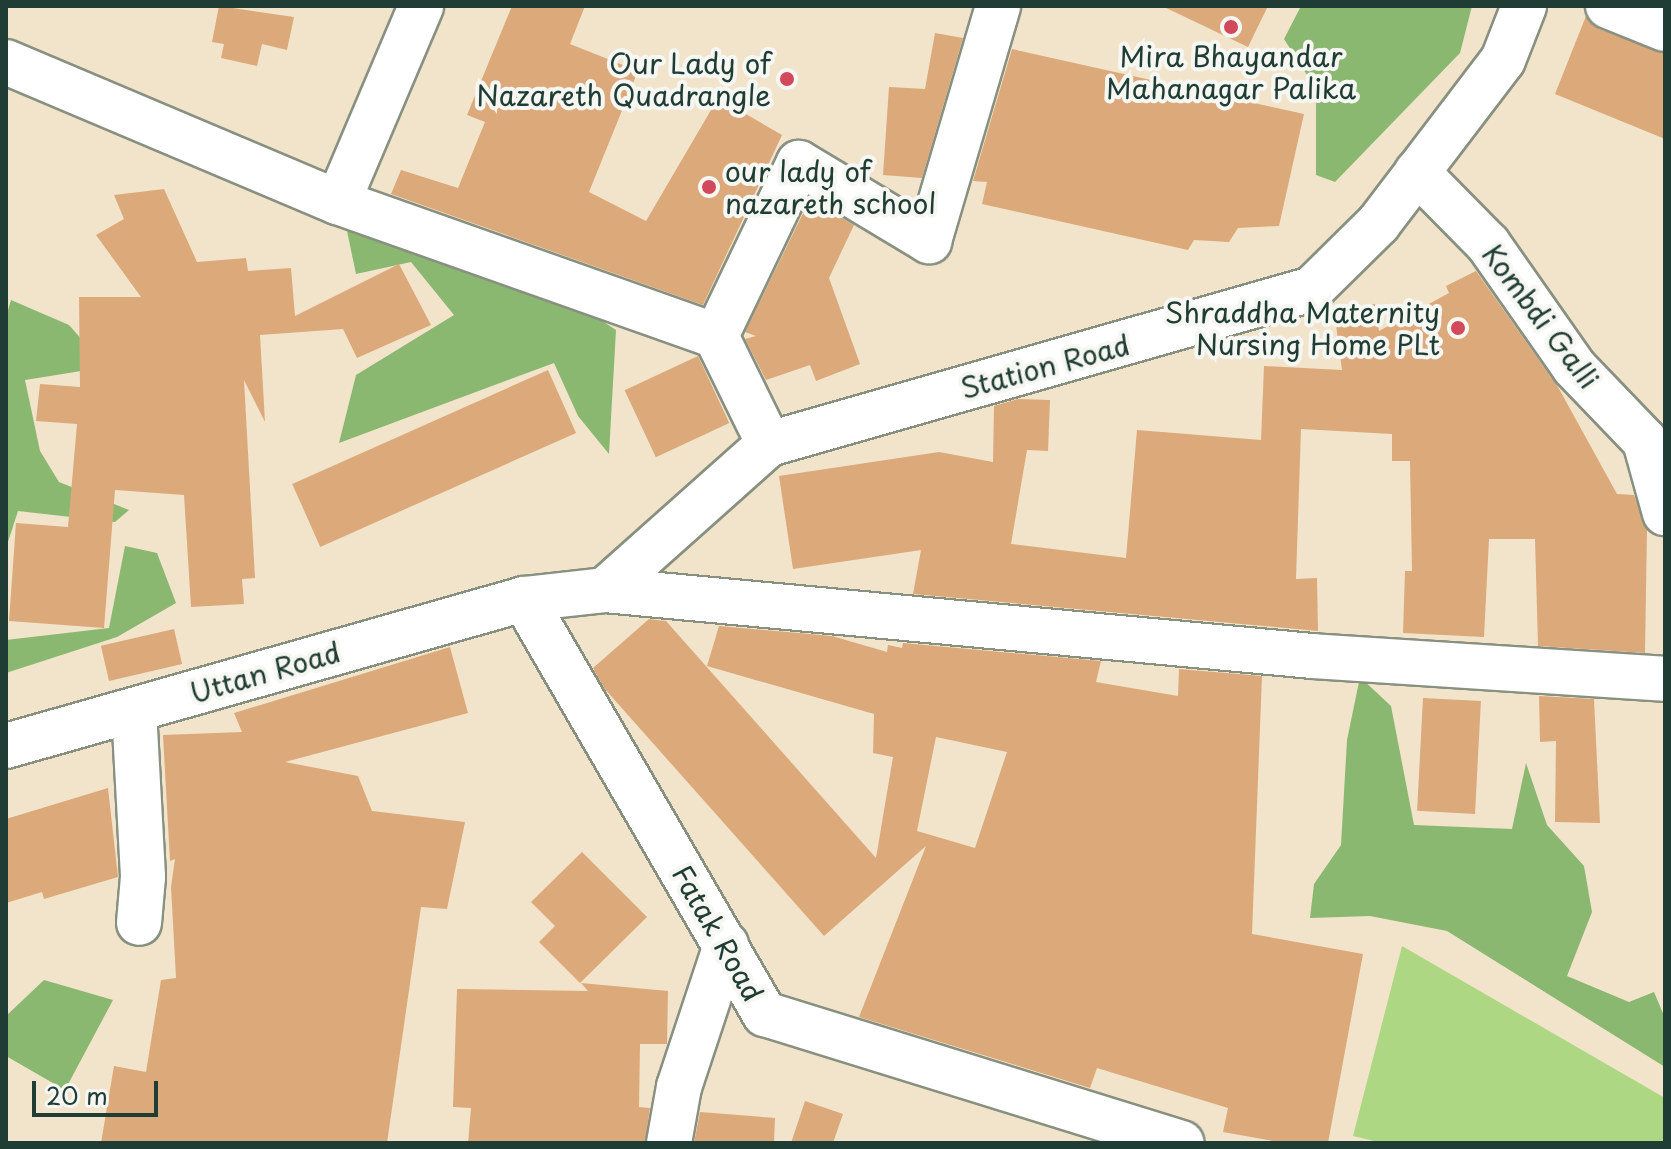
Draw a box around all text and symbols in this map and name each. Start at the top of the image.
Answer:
marker: Mira Bhayandar Mahanagar Palika [1222,18,1240,36]
place label: Mira Bhayandar Mahanagar Palika [1105,39,1357,105]
place label: Our Lady of Nazareth Quadrangle [476,46,771,112]
marker: Our Lady of Nazareth Quadrangle [778,70,796,88]
place label: our lady of nazareth school [725,154,939,220]
marker: our lady of nazareth school [700,178,718,196]
street label: Kombdi Galli [1476,237,1606,395]
place label: Shraddha Maternity Nursing Home PLt [1164,295,1440,361]
marker: Shraddha Maternity Nursing Home PLt [1447,317,1469,339]
street label: Station Road [957,327,1133,405]
street label: Uttan Road [186,634,344,710]
street label: Fatak Road [665,858,771,1008]
scale bar [36,1065,162,1115]
text: 20 m [46,1077,108,1113]

